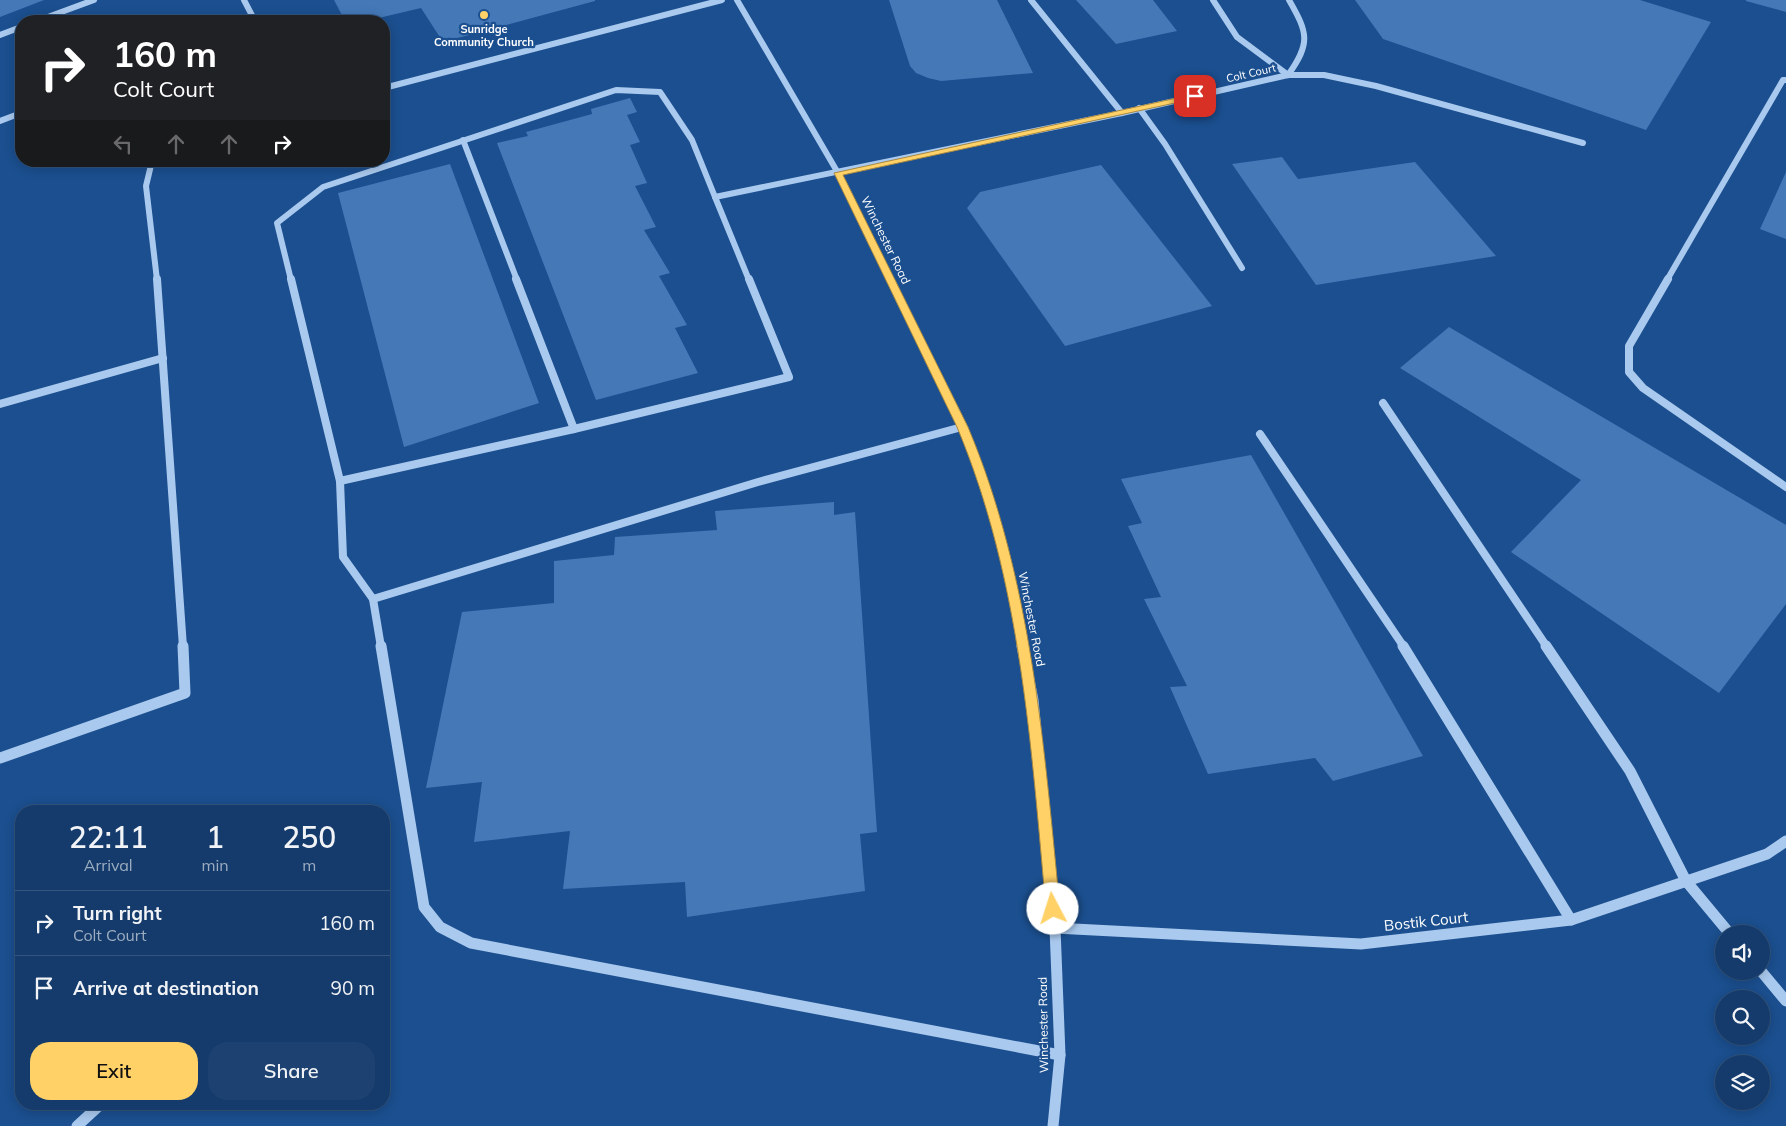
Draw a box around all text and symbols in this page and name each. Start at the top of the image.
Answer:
marker: Sunridge Community Church [478,9,490,21]
place label: Sunridge Community Church [434,22,534,49]
text: 160 m [113,32,217,76]
icon: right [30,35,95,100]
street label: Colt Court [1225,60,1277,86]
text: Colt Court [113,75,214,103]
pin [1174,75,1216,117]
icon: arrive [1181,82,1209,110]
icon: left [109,130,137,158]
icon: ahead [162,130,190,158]
icon: ahead [215,130,243,158]
icon: right [268,130,296,158]
street label: Winchester Road [858,193,914,287]
street label: Winchester Road [1015,570,1049,668]
text: 22:11 [69,818,148,856]
text: 1 [206,818,224,856]
text: 250 [282,818,336,856]
text: Arrival [84,855,133,875]
text: min [201,855,229,875]
text: m [302,855,316,875]
position arrow [1026,882,1078,934]
text: Turn right [73,901,162,925]
street label: Bostik Court [1383,907,1469,935]
icon: right [30,909,58,937]
text: 160 m [319,911,375,935]
text: Colt Court [73,925,147,945]
map controls [1715,925,1770,1110]
button: sound [1715,925,1770,980]
icon: arrive [30,974,58,1002]
text: Arrive at destination [73,976,259,1000]
text: 90 m [331,976,375,1000]
street label: Winchester Road [1035,977,1051,1073]
button: search [1715,990,1770,1045]
button: Exit [30,1042,198,1100]
button: Share [208,1042,375,1100]
button: layers [1715,1055,1770,1110]

